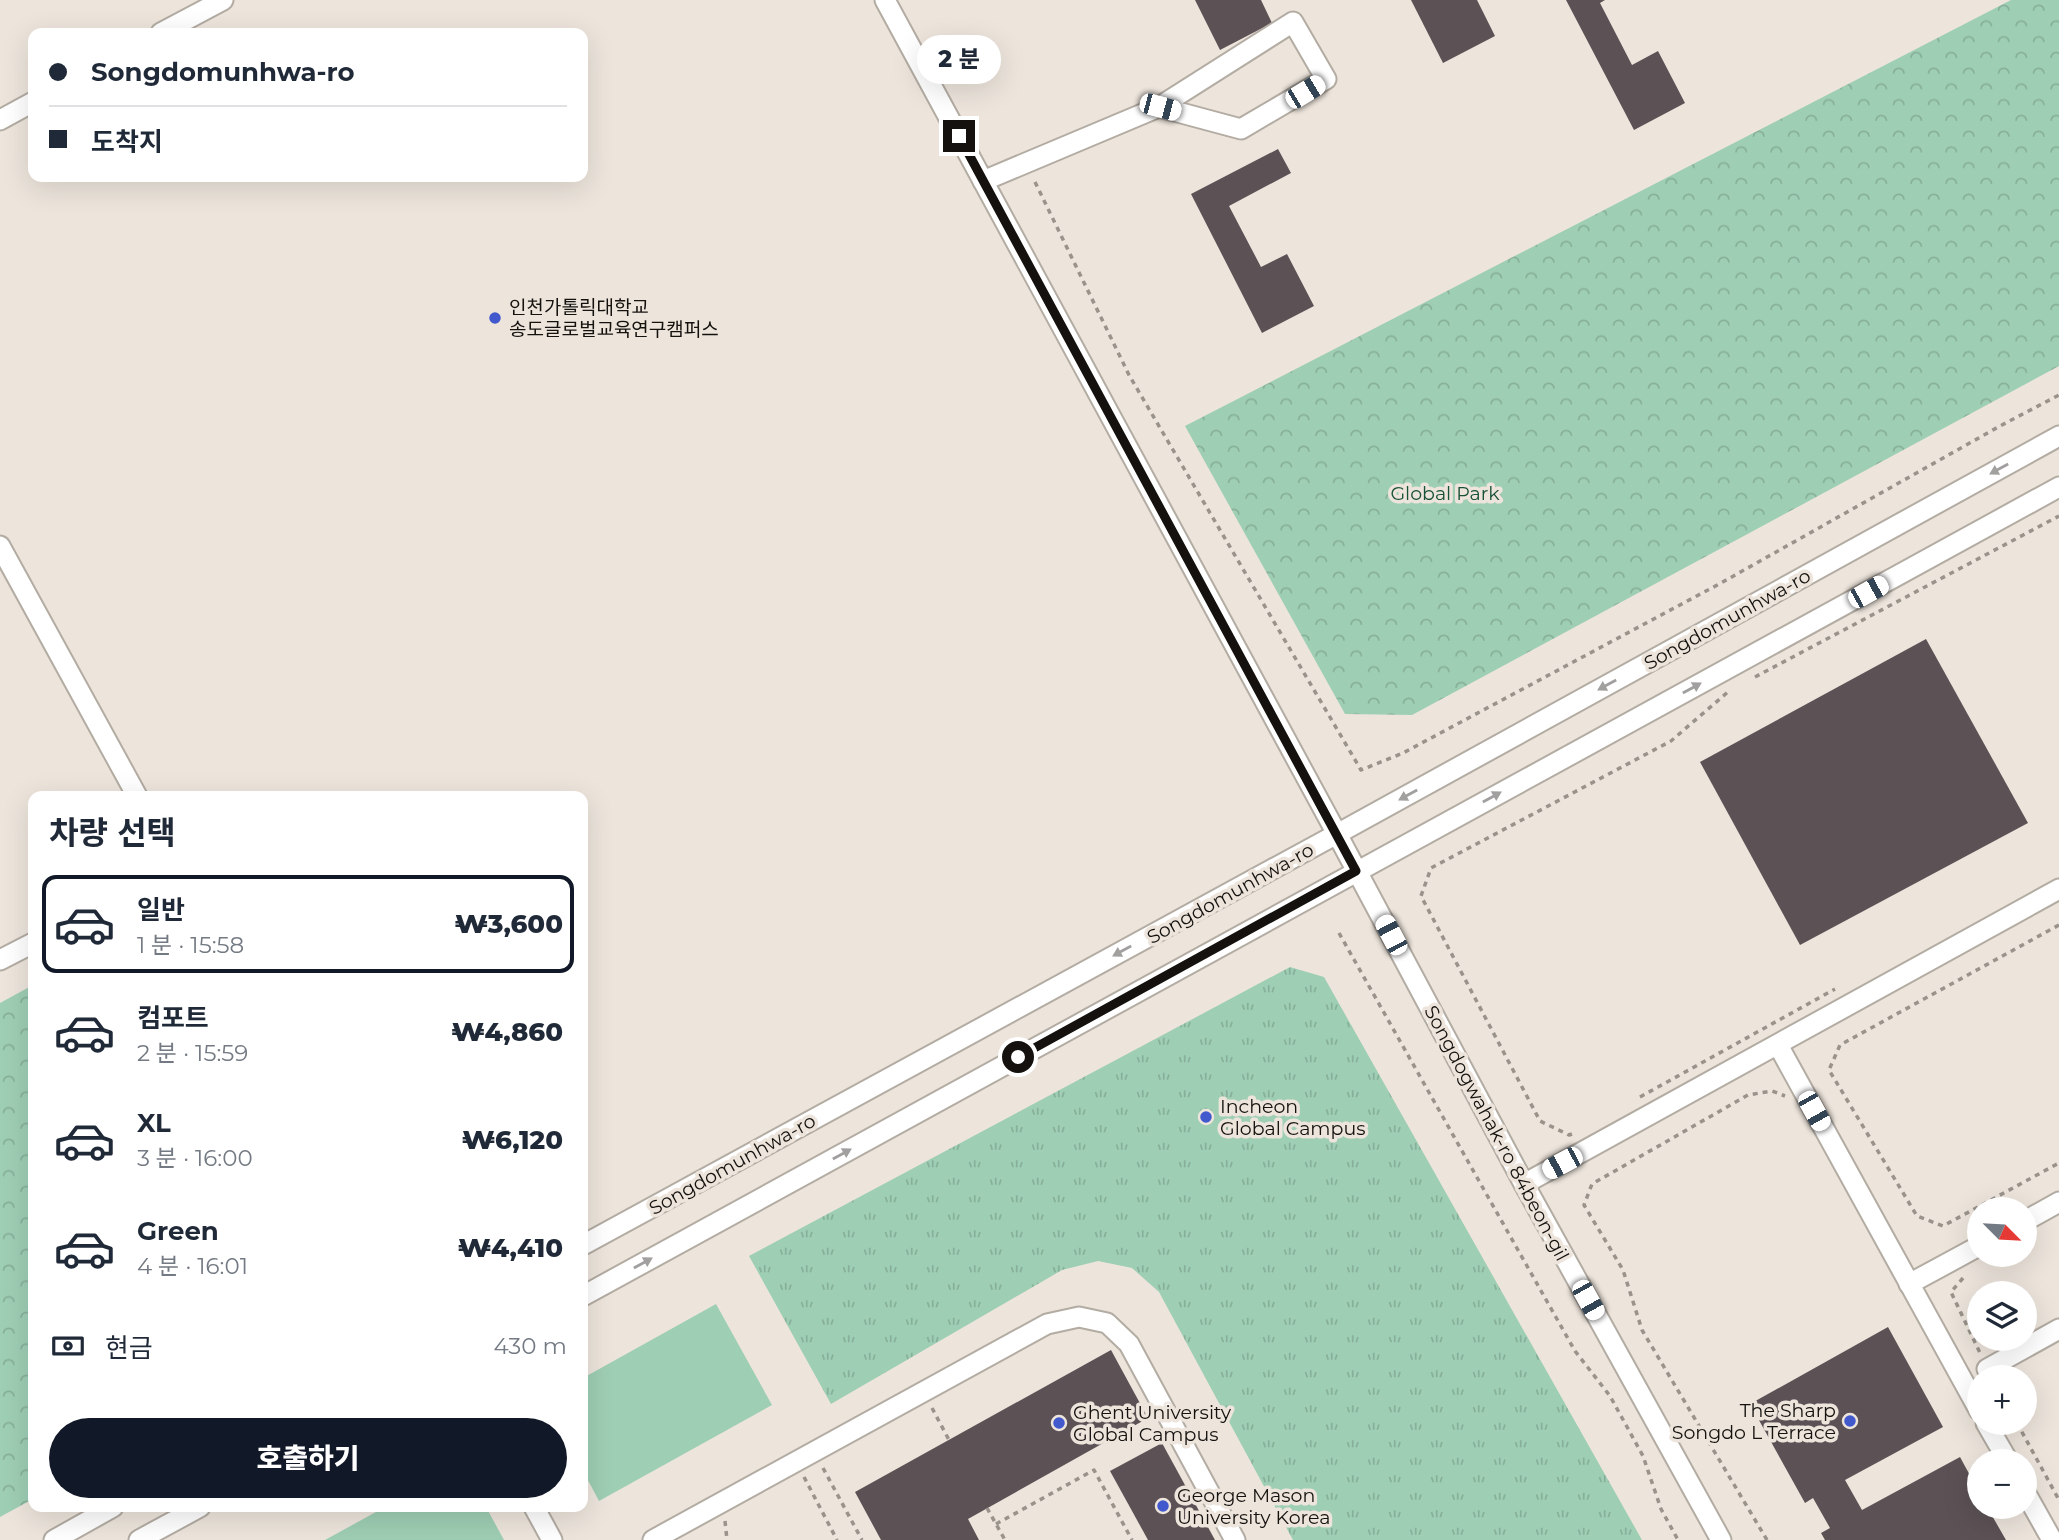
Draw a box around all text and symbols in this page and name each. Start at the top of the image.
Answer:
callout: 2 분 [917,34,1001,83]
text: 2 분 [938,45,980,73]
text: Songdomunhwa-ro [91,56,355,88]
car [1282,72,1329,112]
car [1137,91,1184,123]
route end [943,120,975,152]
text: 도착지 [91,126,163,158]
place label: 인천가톨릭대학교 송도글로벌교육연구캠퍼스 [509,296,719,341]
marker: 인천가톨릭대학교 송도글로벌교육연구캠퍼스 [487,310,503,326]
one-way arrow [1990,463,2009,475]
park label: Global Park [1390,482,1500,505]
street label: Songdomunhwa-ro [1640,564,1815,675]
car [1845,573,1892,611]
one-way arrow [1597,679,1617,691]
one-way arrow [1682,682,1702,694]
one-way arrow [1398,789,1417,801]
one-way arrow [1483,791,1502,803]
text: 차량 선택 [49,813,176,852]
street label: Songdomunhwa-ro [1143,838,1318,949]
icon: car [53,893,116,956]
text: 일반 [137,894,185,926]
text: ₩3,600 [455,908,563,940]
car [1372,912,1411,958]
text: 1 분 · 15:58 [137,931,244,959]
one-way arrow [1112,945,1132,957]
icon: car [53,1001,116,1064]
text: 컴포트 [137,1002,209,1034]
street label: Songdogwahak-ro 84beon-gil [1419,1002,1574,1265]
text: ₩4,860 [451,1016,563,1048]
text: 2 분 · 15:59 [137,1039,248,1067]
route start [1002,1041,1034,1073]
car [1795,1088,1834,1134]
place label: Incheon Global Campus [1220,1095,1365,1140]
text: XL [137,1107,171,1139]
icon: car [53,1109,116,1172]
street label: Songdomunhwa-ro [645,1109,820,1220]
marker: Incheon Global Campus [1198,1109,1214,1125]
text: ₩6,120 [462,1124,563,1156]
text: 3 분 · 16:00 [137,1144,253,1172]
car [1539,1144,1586,1182]
one-way arrow [832,1148,852,1160]
north arrow [1967,1197,2037,1267]
map controls [1967,1197,2037,1519]
text: Green [137,1215,219,1247]
icon: car [53,1217,116,1280]
text: ₩4,410 [458,1232,563,1264]
text: 4 분 · 16:01 [137,1252,248,1280]
one-way arrow [633,1257,652,1269]
car [1569,1277,1608,1323]
button: layers [1967,1281,2037,1351]
icon: cash [49,1327,87,1365]
text: 현금 [105,1332,153,1364]
text: 430 m [494,1332,567,1360]
button: + [1967,1365,2037,1435]
place label: The Sharp Songdo L Terrace [1672,1399,1836,1444]
place label: Ghent University Global Campus [1073,1401,1232,1446]
marker: The Sharp Songdo L Terrace [1842,1413,1858,1429]
marker: Ghent University Global Campus [1051,1415,1067,1431]
button: 호출하기 [49,1418,567,1498]
button: − [1967,1449,2037,1519]
place label: George Mason University Korea [1177,1484,1330,1529]
marker: George Mason University Korea [1155,1498,1171,1514]

